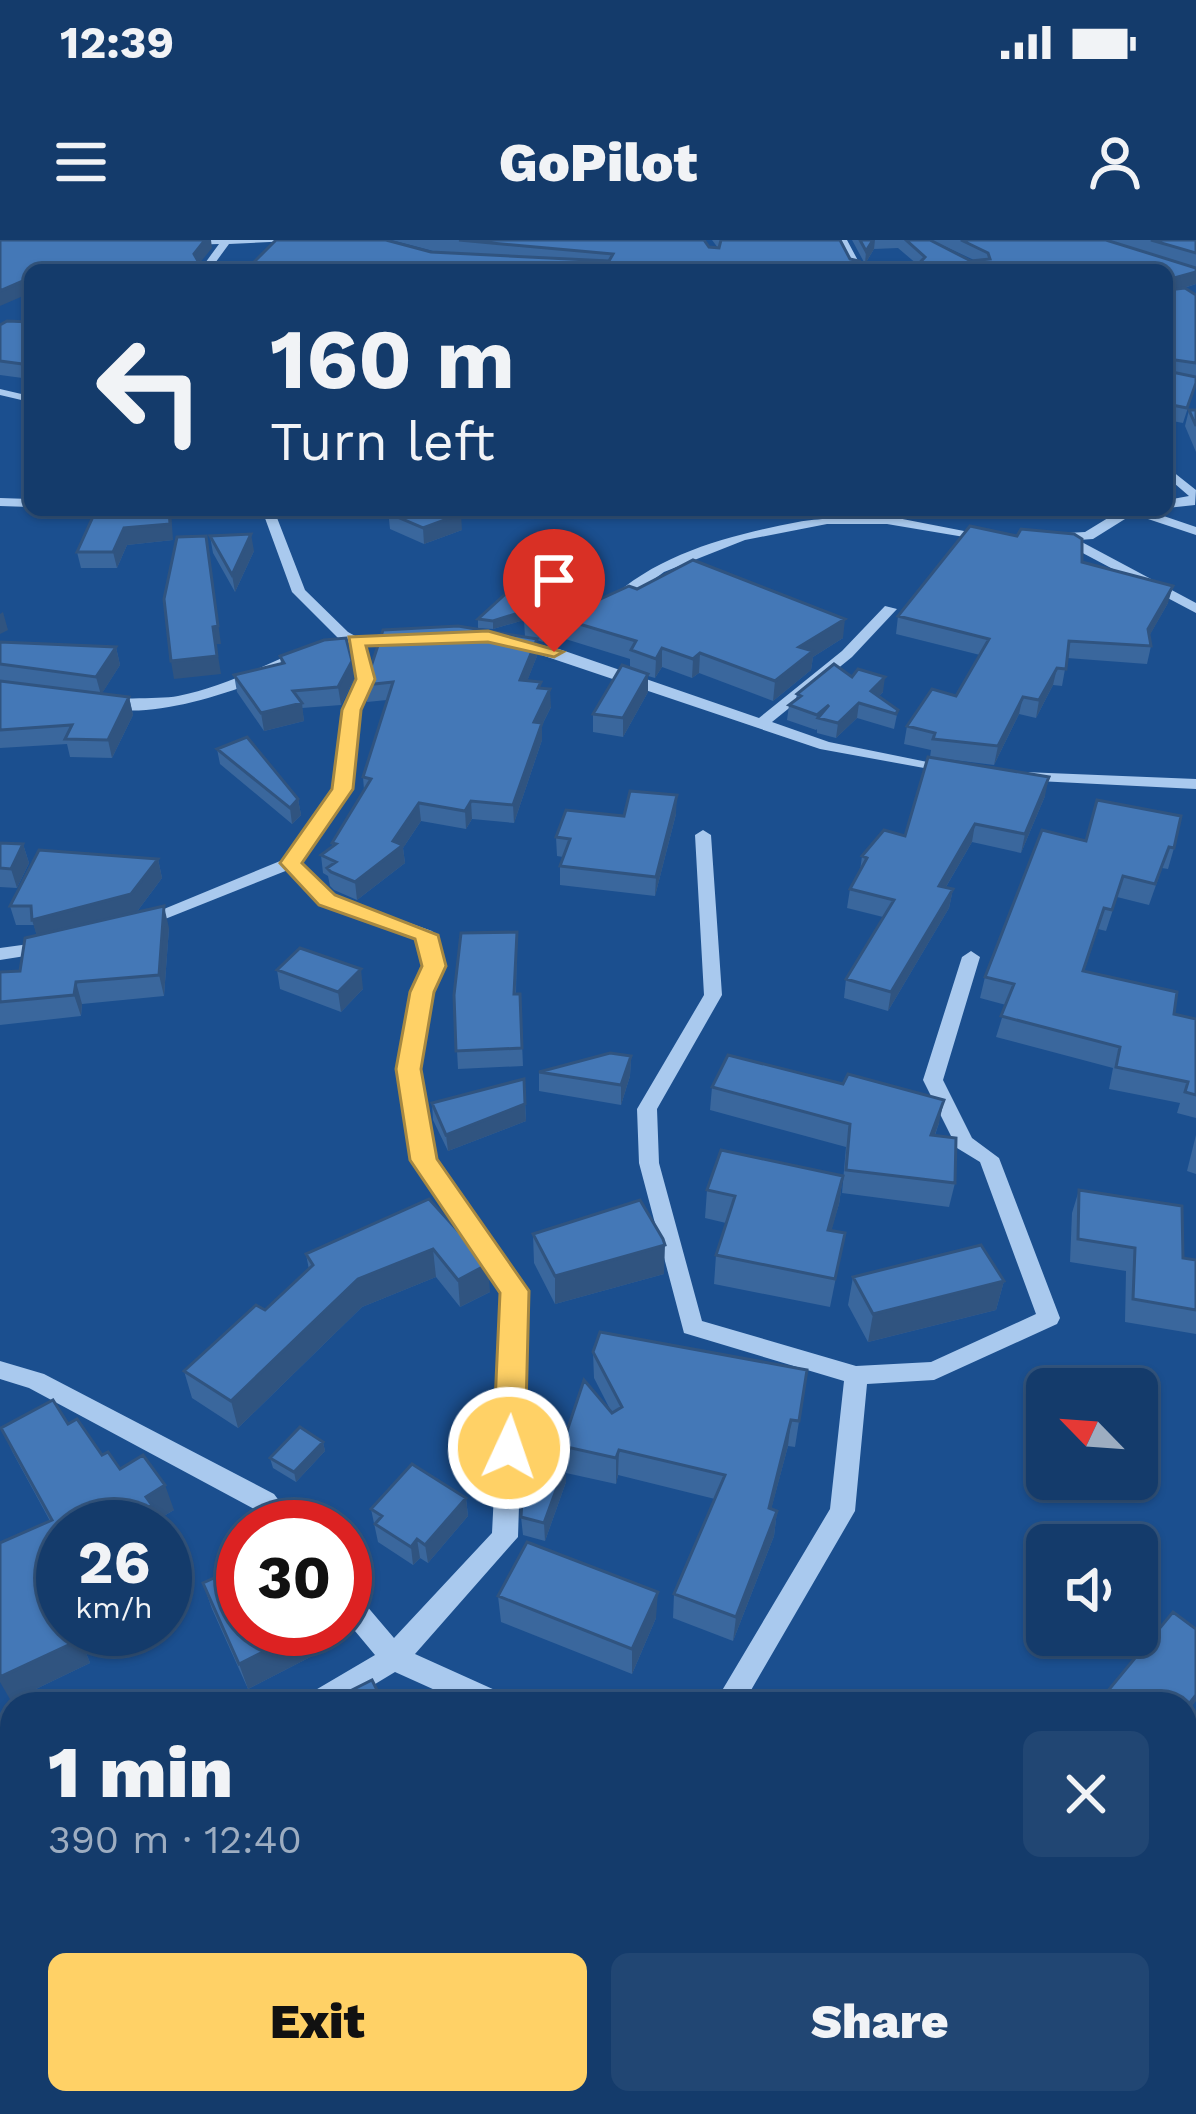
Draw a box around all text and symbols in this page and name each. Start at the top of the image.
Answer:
text: 12:39 [60,16,174,69]
icon: menu [48,129,114,195]
icon: person [1082,129,1148,195]
text: GoPilot [499,131,697,194]
text: 160 m [270,310,515,408]
icon: left [72,312,228,468]
text: Turn left [270,410,495,473]
pin [503,529,605,652]
icon: arrive [521,547,587,613]
north arrow [1026,1368,1158,1500]
map controls [1026,1368,1158,1656]
position arrow [446,1385,572,1511]
speed limit sign: 30 [216,1500,372,1656]
button: sound [1026,1524,1158,1656]
text: 26 [78,1527,150,1598]
text: km/h [75,1590,153,1625]
text: 1 min [48,1730,233,1814]
button: close [1023,1731,1149,1857]
text: 390 m · 12:40 [48,1817,302,1862]
button: Exit [48,1953,587,2091]
button: Share [611,1953,1149,2091]

